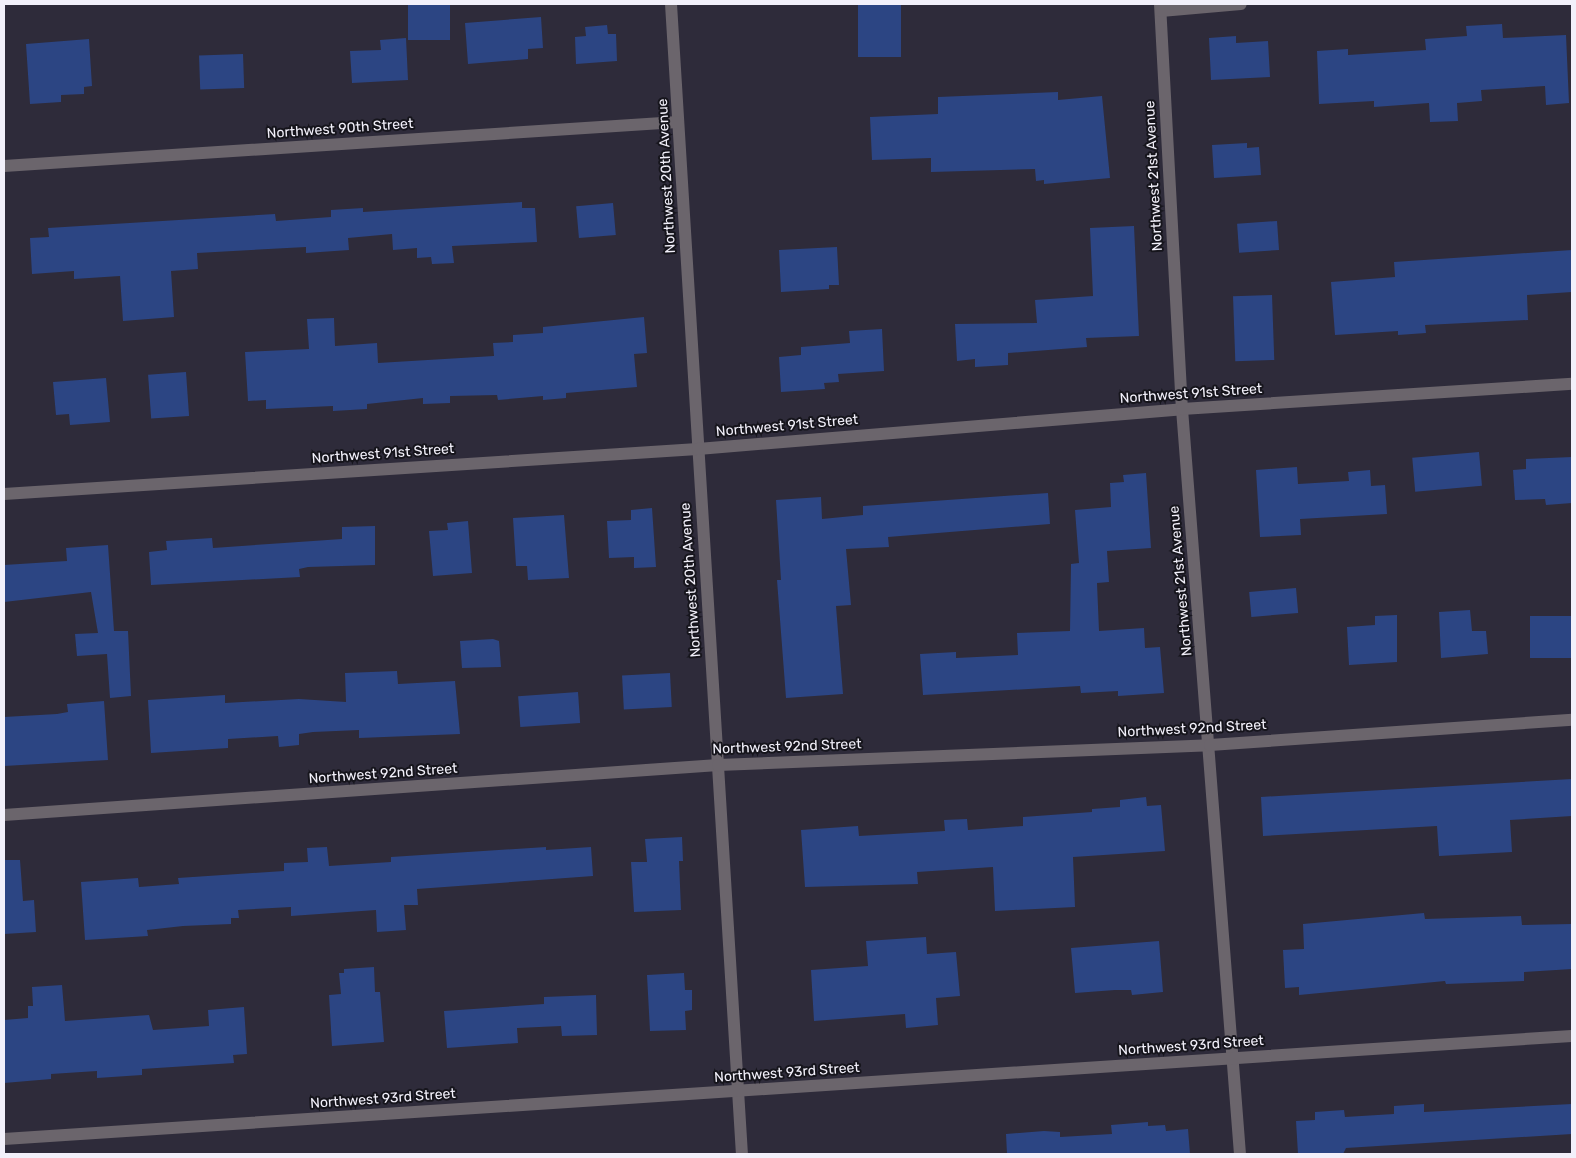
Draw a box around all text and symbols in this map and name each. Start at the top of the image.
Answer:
street label: Northwest 20th Avenue [655,98,679,254]
street label: Northwest 21st Avenue [1142,100,1166,252]
street label: Northwest 90th Street [266,115,414,143]
street label: Northwest 91st Street [1119,381,1263,407]
street label: Northwest 91st Street [715,411,859,441]
street label: Northwest 91st Street [311,441,455,467]
street label: Northwest 20th Avenue [677,502,705,658]
street label: Northwest 21st Avenue [1166,505,1196,657]
street label: Northwest 92nd Street [1117,717,1267,741]
street label: Northwest 92nd Street [712,736,862,758]
street label: Northwest 92nd Street [308,760,458,788]
street label: Northwest 93rd Street [1118,1033,1264,1059]
street label: Northwest 93rd Street [714,1060,860,1086]
street label: Northwest 93rd Street [310,1086,456,1112]

